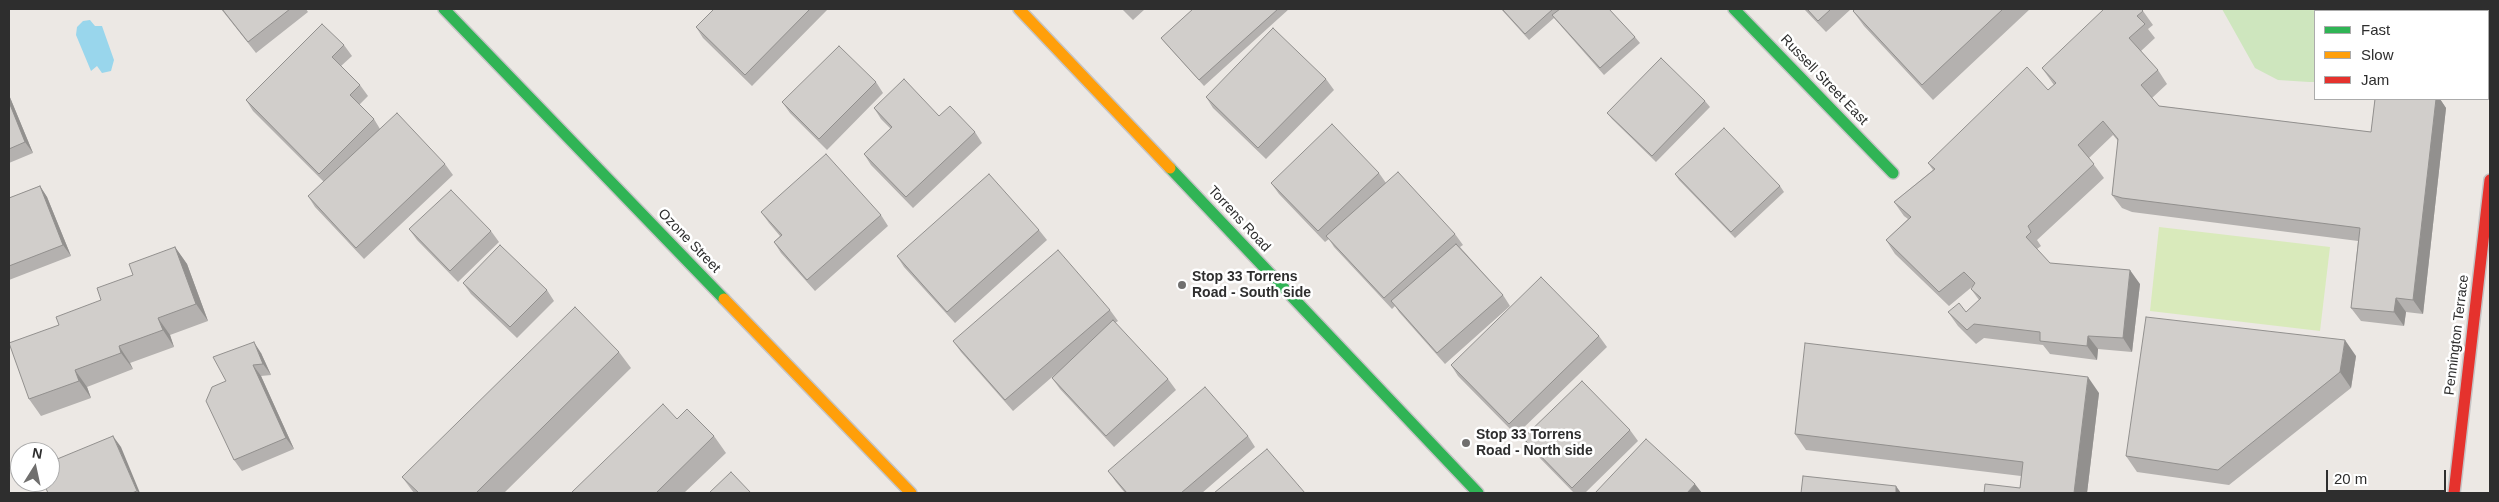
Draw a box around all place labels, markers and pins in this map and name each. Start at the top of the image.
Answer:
place label: Stop 33 Torrens Road - South side [1192,269,1311,302]
marker: Stop 33 Torrens Road - South side [1176,279,1188,291]
place label: Stop 33 Torrens Road - North side [1476,427,1593,460]
marker: Stop 33 Torrens Road - North side [1460,437,1472,449]

